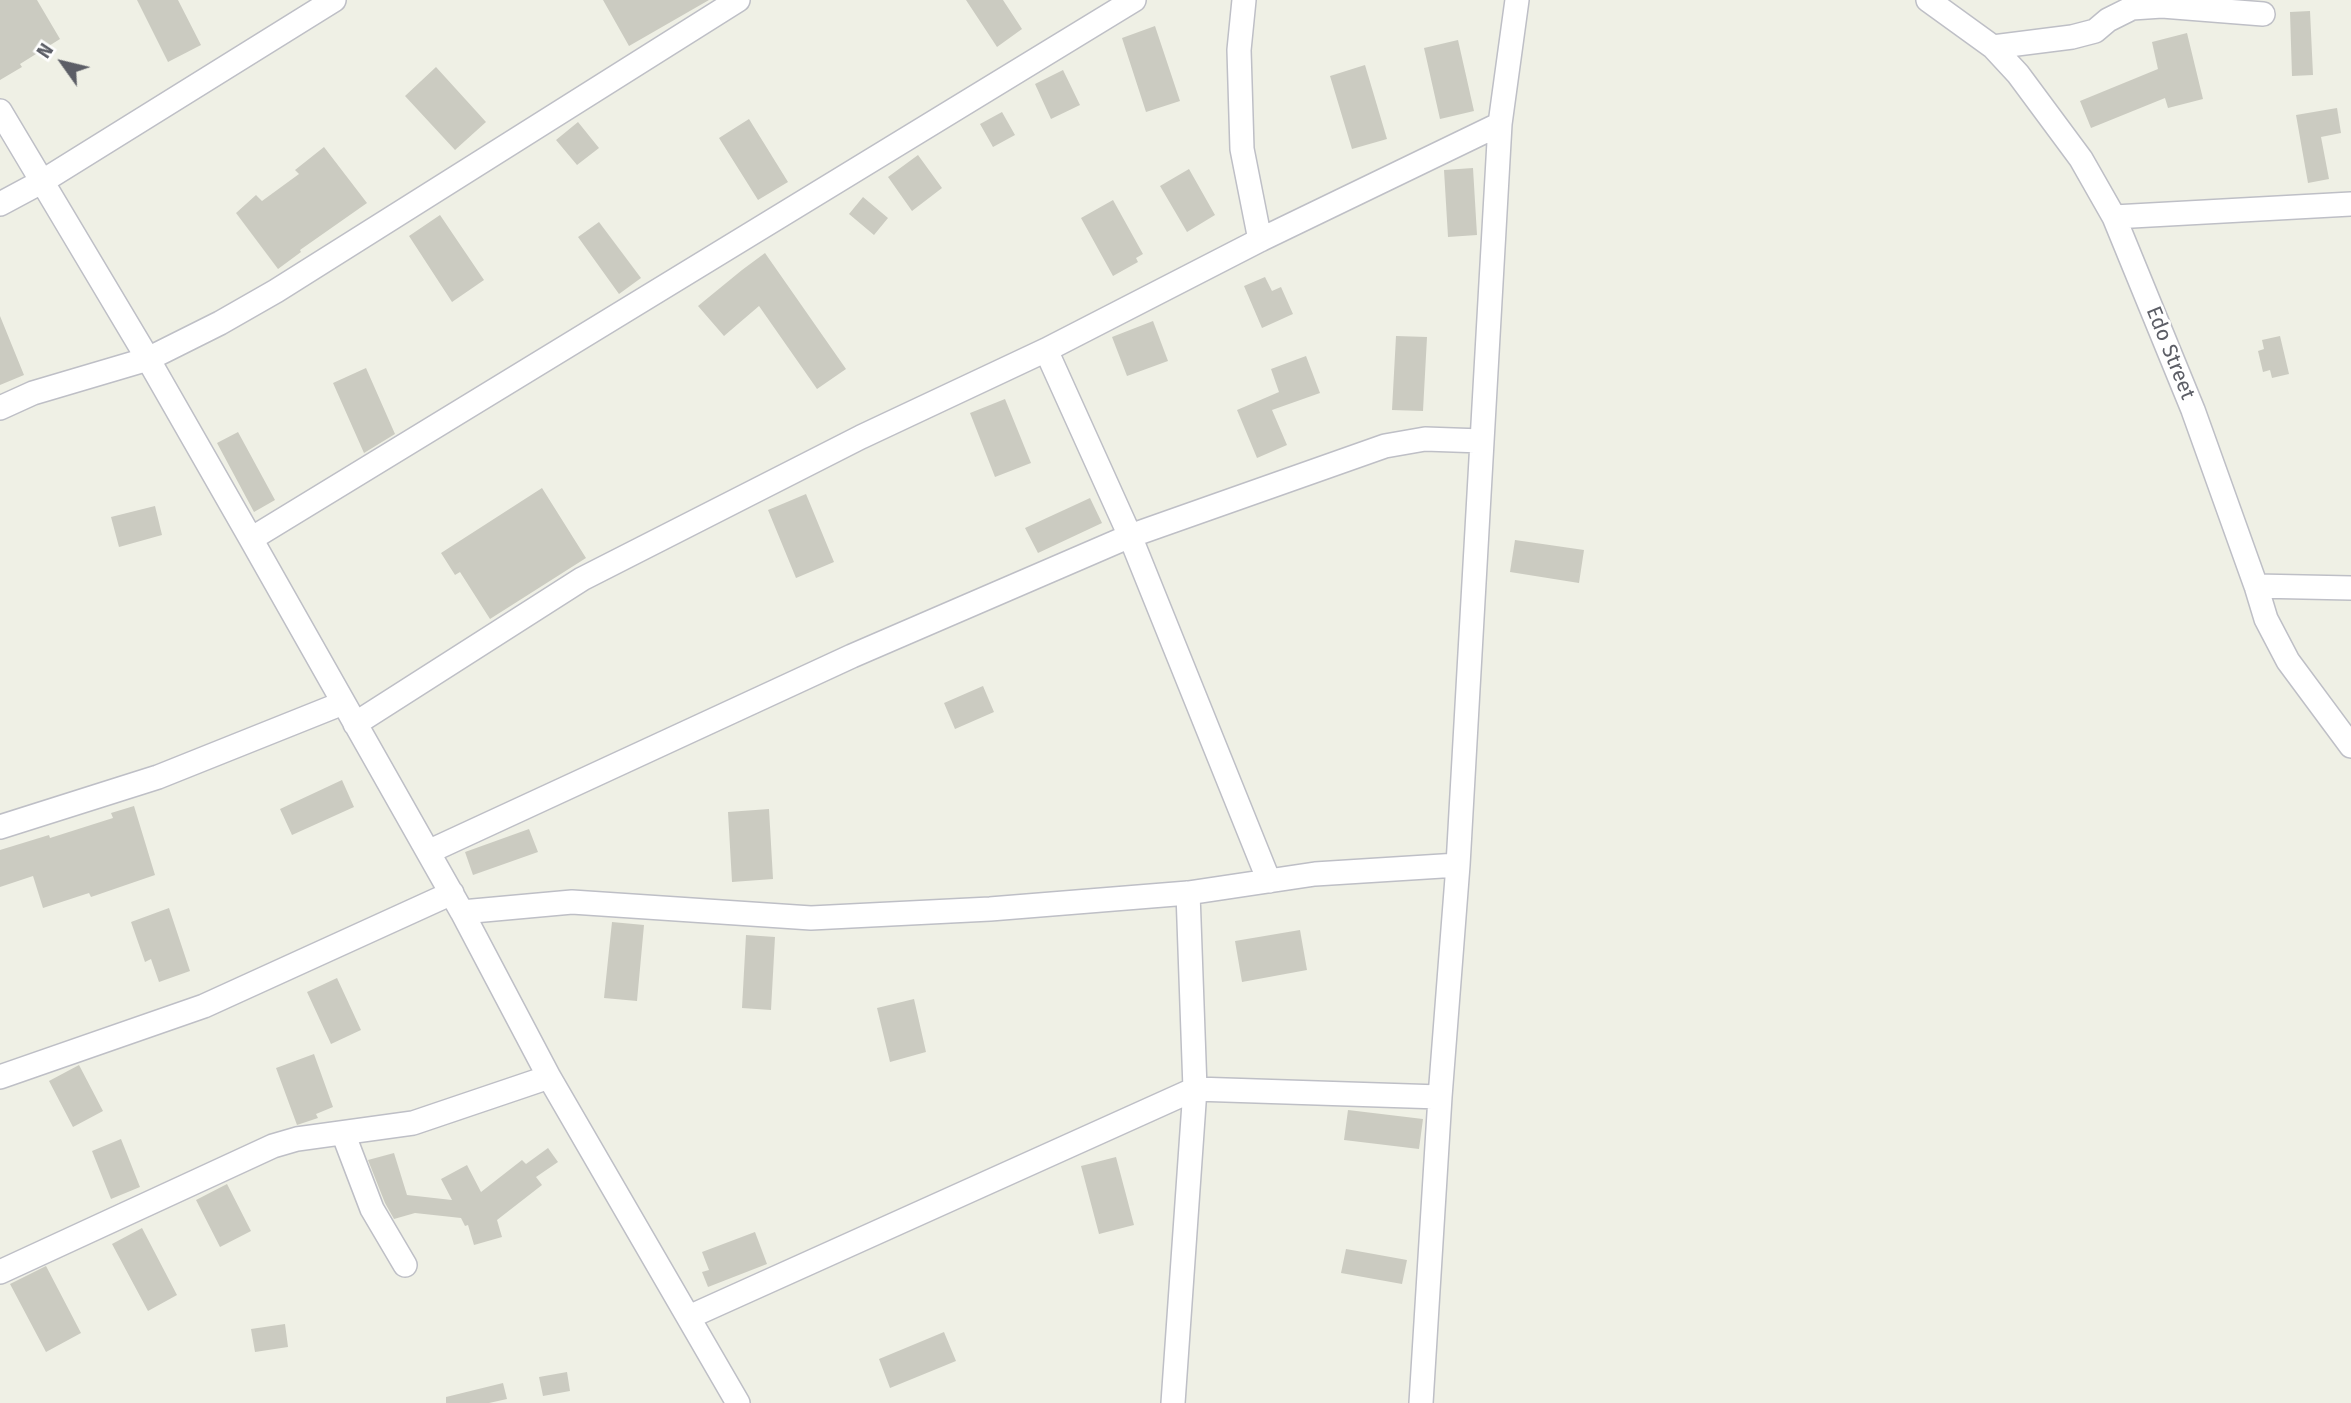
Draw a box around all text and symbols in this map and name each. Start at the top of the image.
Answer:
north arrow [28,28,98,98]
text: N [32,39,58,63]
street label: Edo Street [2140,303,2200,403]

